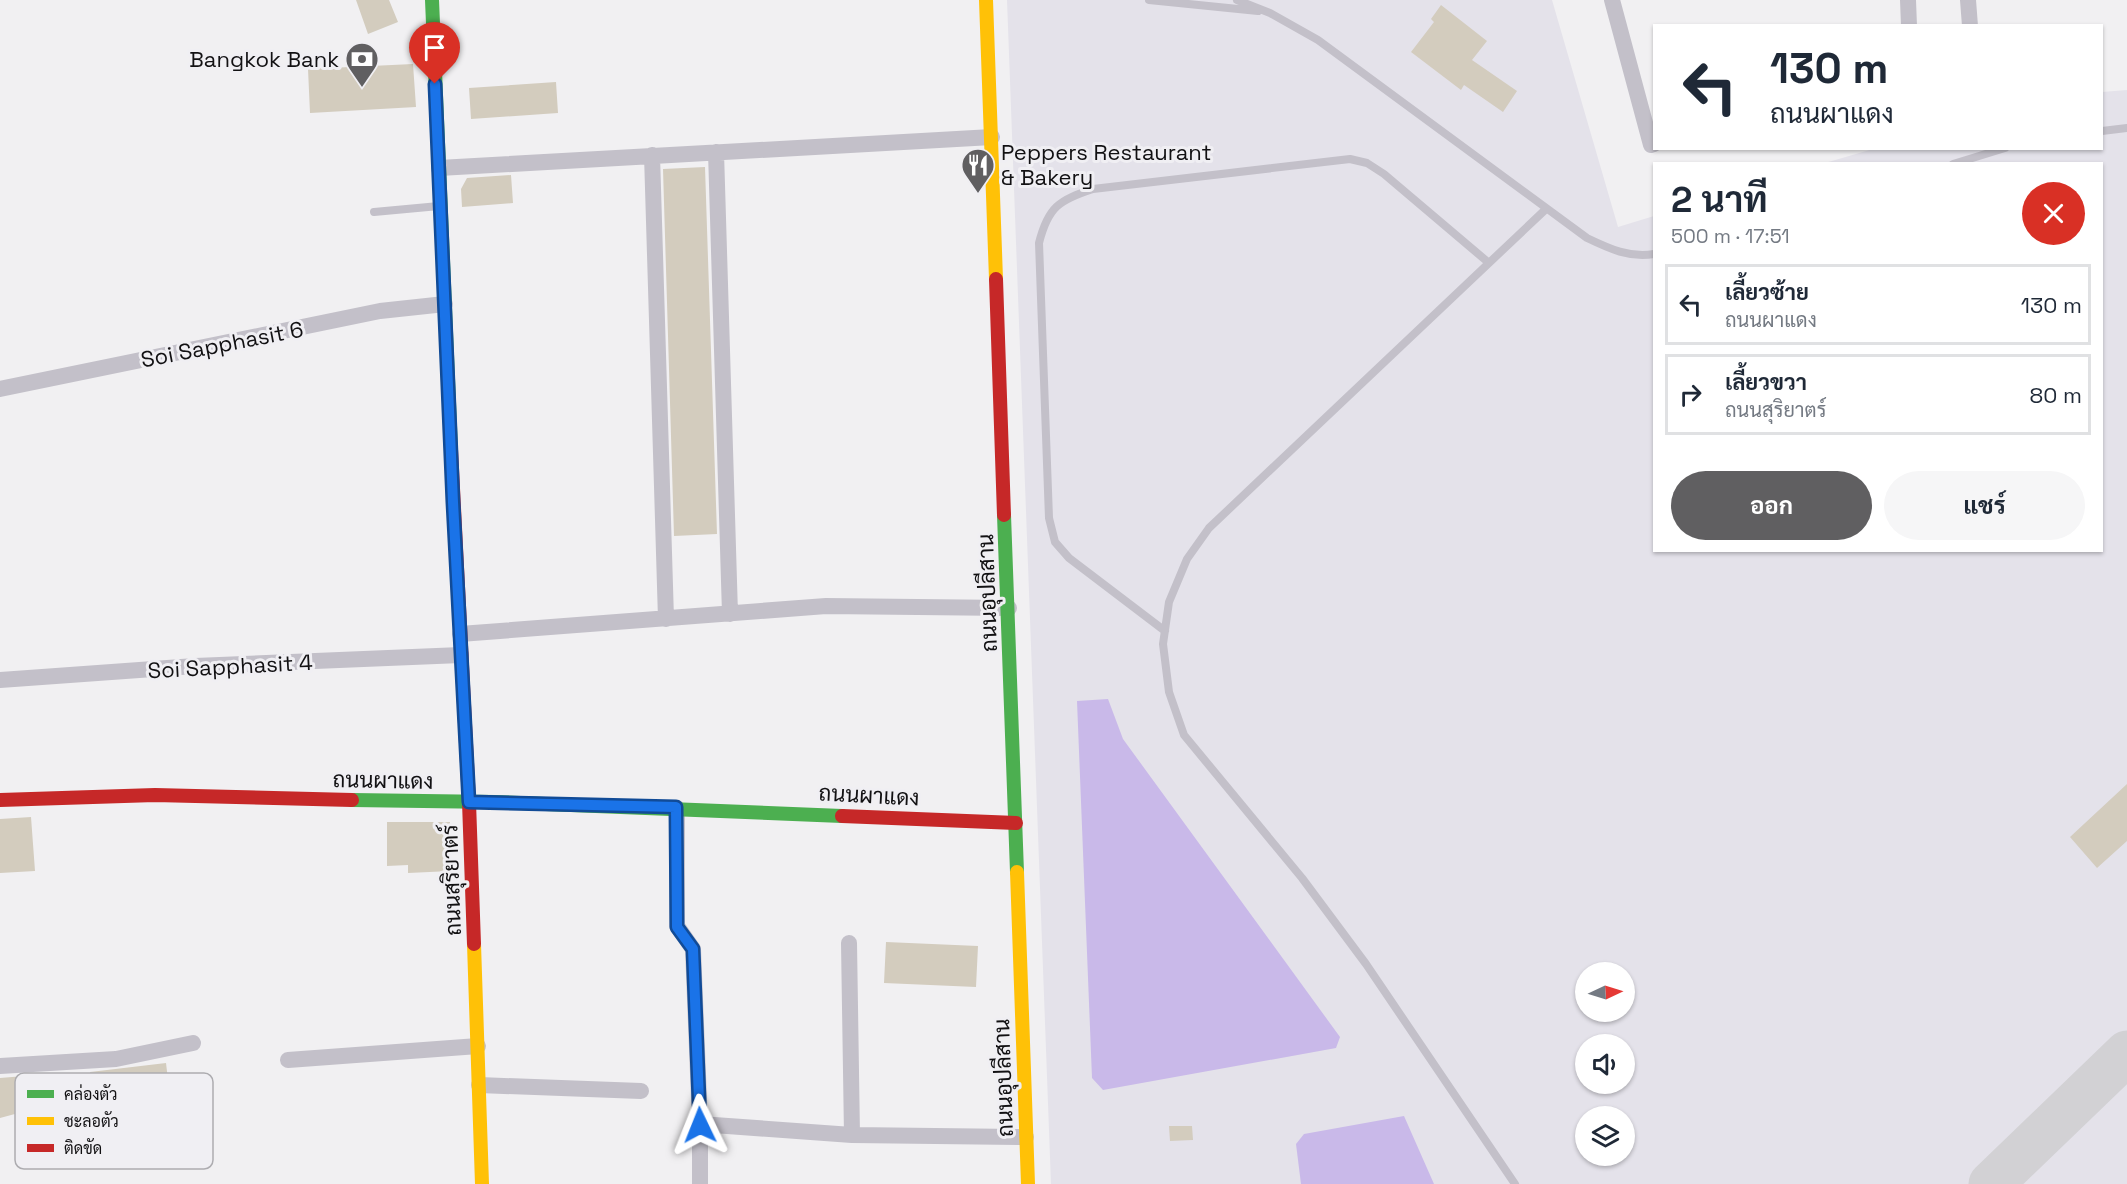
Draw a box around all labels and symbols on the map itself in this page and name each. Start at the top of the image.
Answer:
pin [409,22,460,84]
bank icon: Bangkok Bank [344,41,380,88]
place label: Bangkok Bank [189,45,339,73]
place label: Peppers Restaurant & Bakery [1001,138,1212,191]
restaurant icon: Peppers Restaurant & Bakery [960,147,996,194]
street label: Soi Sapphasit 6 [138,315,306,373]
street label: ถนนอุปลีสาน [971,533,1005,653]
street label: Soi Sapphasit 4 [147,648,313,684]
street label: ถนนผาแดง [332,765,434,795]
street label: ถนนผาแดง [818,778,920,812]
street label: ถนนสุริยาตร์ [435,824,469,936]
north arrow [1575,962,1635,1022]
street label: ถนนอุปลีสาน [987,1018,1021,1138]
legend [15,1073,213,1169]
text: คล่องตัว [64,1084,118,1105]
position arrow [668,1093,732,1157]
text: ชะลอตัว [64,1111,119,1132]
text: ติดขัด [64,1138,102,1159]

